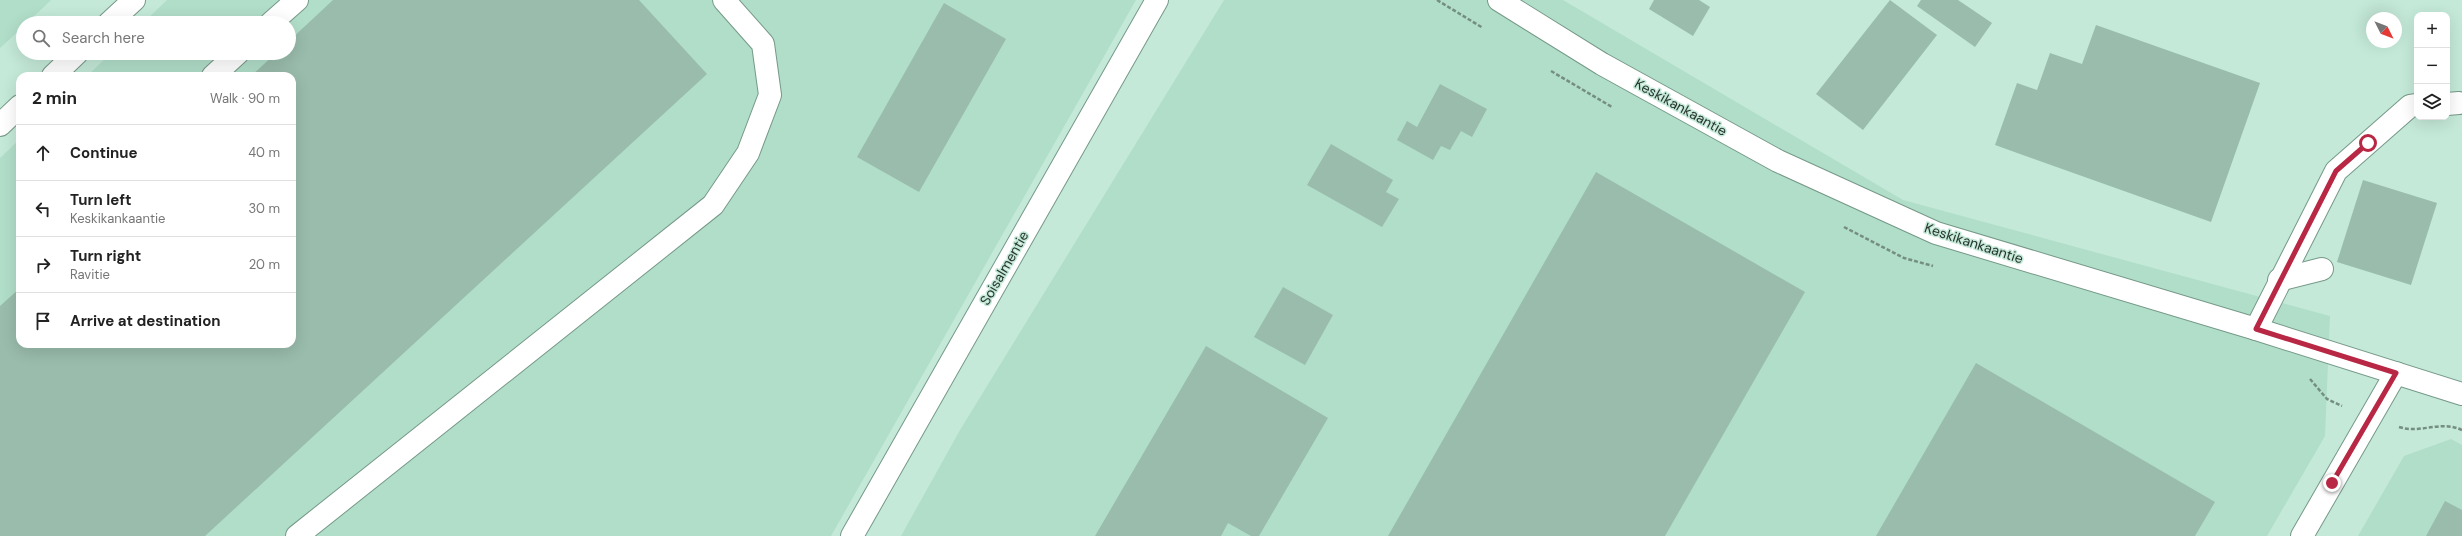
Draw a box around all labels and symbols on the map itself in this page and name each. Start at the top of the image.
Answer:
north arrow [2366,12,2402,48]
street label: Keskikankaantie [1632,74,1730,140]
route start [2359,134,2377,152]
street label: Keskikankaantie [1922,219,2026,267]
street label: Soisalmentie [976,228,1033,308]
route end [2323,474,2341,492]

